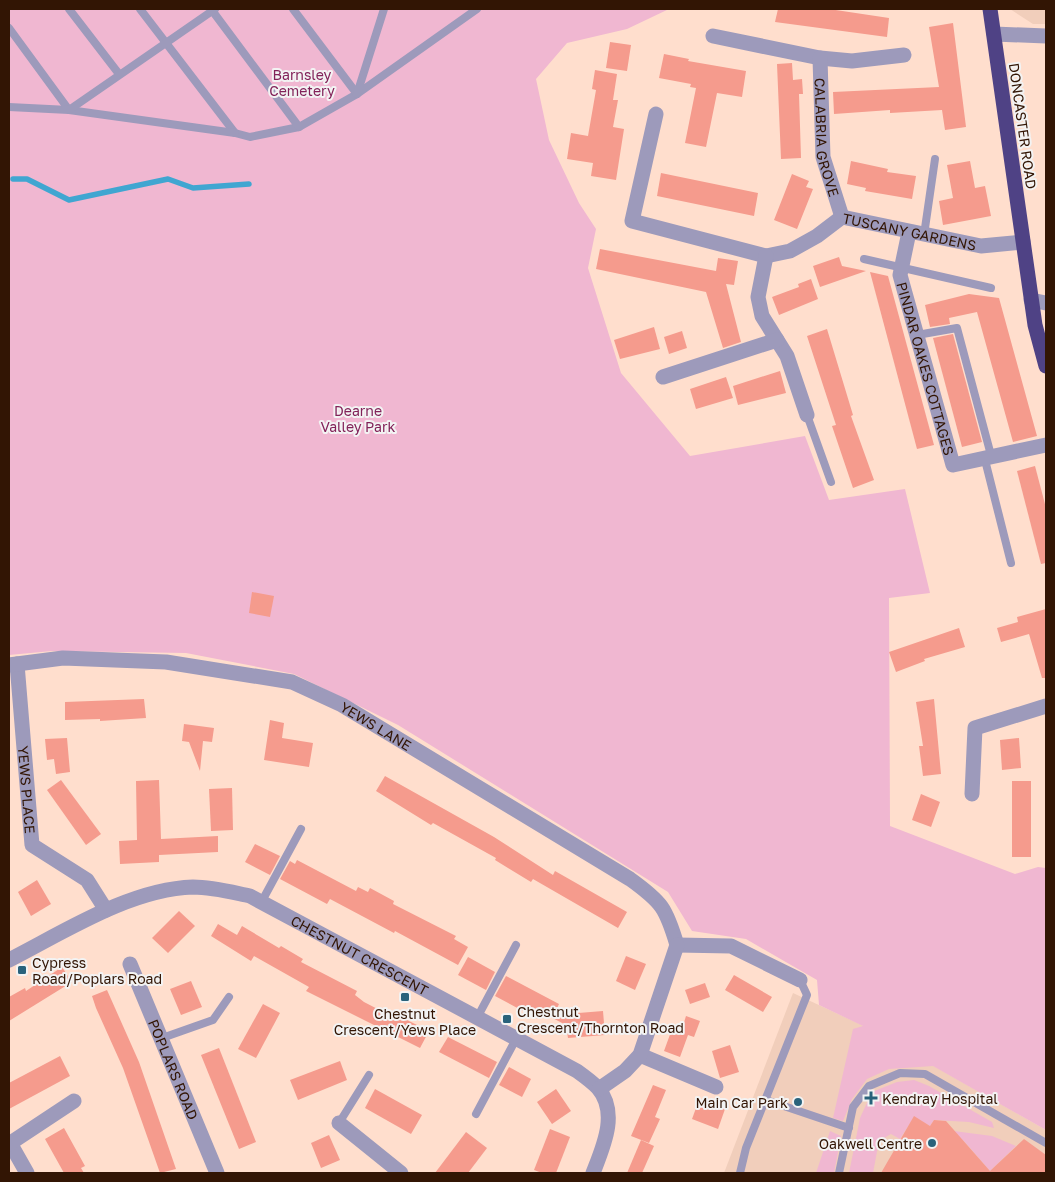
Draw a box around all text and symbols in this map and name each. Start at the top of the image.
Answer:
street label: DONCASTER ROAD [1006,62,1040,190]
park label: Barnsley Cemetery [269,66,335,99]
street label: CALABRIA GROVE [812,78,843,199]
street label: TUSCANY GARDENS [841,209,978,253]
street label: PINDAR OAKES COTTAGES [894,280,958,457]
park label: Dearne Valley Park [321,402,395,435]
street label: YEWS LANE [337,698,415,754]
street label: YEWS PLACE [15,745,40,834]
street label: CHESTNUT CRESCENT [288,911,432,999]
place label: Cypress Road/Poplars Road [32,954,162,987]
marker: Cypress Road/Poplars Road [16,964,28,976]
marker: Chestnut Crescent/Yews Place [399,991,411,1003]
place label: Chestnut Crescent/Thornton Road [517,1003,684,1036]
place label: Chestnut Crescent/Yews Place [334,1005,476,1038]
marker: Chestnut Crescent/Thornton Road [501,1013,513,1025]
street label: POPLARS ROAD [145,1016,202,1122]
place label: Kendray Hospital [882,1090,998,1107]
marker: Kendray Hospital [864,1091,878,1105]
place label: Main Car Park [695,1094,788,1111]
marker: Main Car Park [792,1096,804,1108]
place label: Oakwell Centre [819,1135,922,1152]
marker: Oakwell Centre [926,1137,938,1149]

